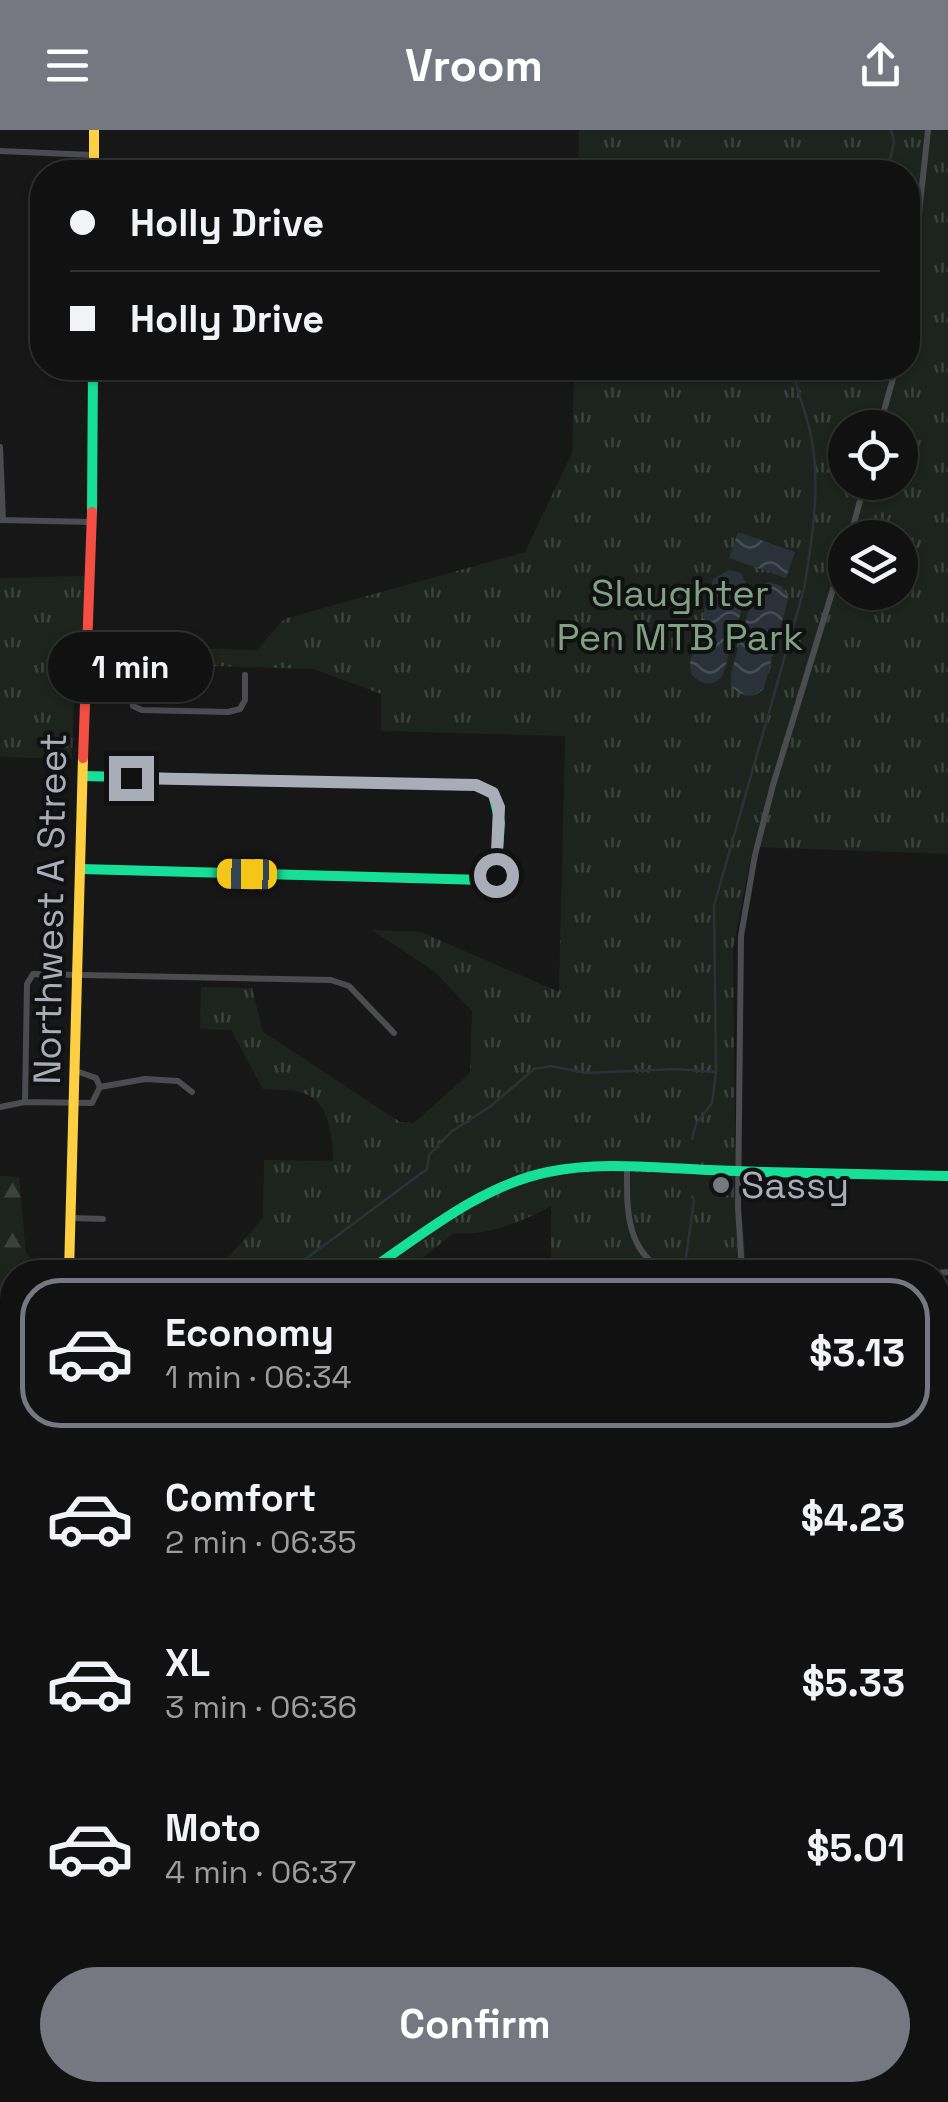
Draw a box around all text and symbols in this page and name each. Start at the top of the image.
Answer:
text: Vroom [405,37,543,94]
icon: menu [40,38,95,93]
icon: share [853,38,908,93]
text: Holly Drive [130,199,324,247]
text: Holly Drive [130,295,324,343]
map controls [828,410,918,610]
button: locate [828,410,918,500]
button: layers [828,520,918,610]
park label: Slaughter Pen MTB Park [557,569,803,661]
callout: 1 min [48,633,214,703]
text: 1 min [91,647,170,687]
street label: Northwest A Street [23,733,77,1085]
route end [109,756,154,801]
route start [474,853,519,898]
car [217,858,277,890]
place label: Sassy [741,1161,849,1209]
marker: Sassy [710,1174,732,1196]
icon: car [45,1308,135,1398]
text: Economy [165,1309,334,1357]
text: $3.13 [809,1329,905,1377]
text: 1 min · 06:34 [165,1357,352,1397]
icon: car [45,1473,135,1563]
text: Comfort [165,1474,316,1522]
text: $4.23 [801,1494,905,1542]
text: 2 min · 06:35 [165,1522,357,1562]
icon: car [45,1638,135,1728]
text: XL [165,1639,210,1687]
text: $5.33 [802,1659,905,1707]
text: 3 min · 06:36 [165,1687,357,1727]
icon: car [45,1803,135,1893]
text: Moto [165,1804,261,1852]
text: $5.01 [807,1824,905,1872]
text: 4 min · 06:37 [165,1852,356,1892]
button: Confirm [40,1967,910,2082]

